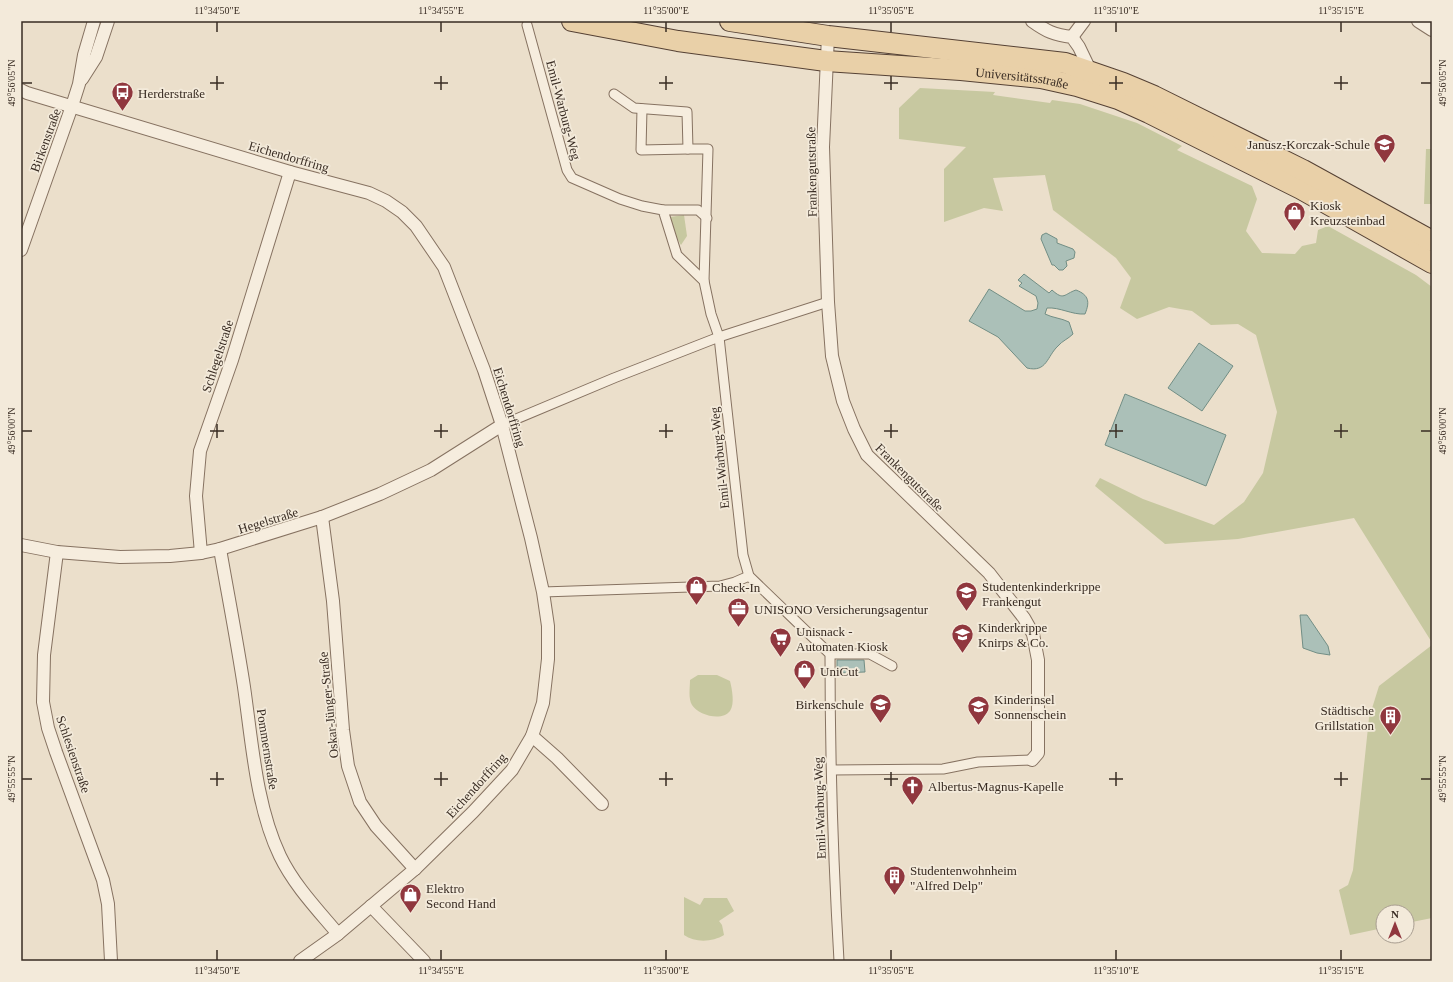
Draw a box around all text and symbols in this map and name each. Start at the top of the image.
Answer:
text: 11°34'50"E [194,5,240,16]
text: 11°34'55"E [418,5,464,16]
text: 11°35'00"E [643,5,689,16]
text: 11°35'05"E [868,5,914,16]
text: 11°35'10"E [1093,5,1139,16]
text: 11°35'15"E [1318,5,1364,16]
text: 49°56'05"N [6,59,17,107]
street label: Emil-Warburg-Weg [543,59,584,162]
text: 49°56'05"N [1437,59,1448,107]
street label: Universitätsstraße [975,64,1070,92]
bus stop icon: Herderstraße [109,80,135,113]
place label: Herderstraße [138,86,205,101]
street label: Birkenstraße [27,106,64,174]
street label: Frankengutstraße [803,127,820,217]
school or university icon: Janusz-Korczak-Schule [1372,131,1398,164]
place label: Janusz-Korczak-Schule [1247,137,1370,152]
street label: Eichendorffring [247,138,331,175]
place label: Kiosk Kreuzsteinbad [1310,198,1386,228]
shop icon: Kiosk Kreuzsteinbad [1282,199,1308,232]
street label: Schlegelstraße [199,318,236,395]
street label: Eichendorffring [490,365,529,449]
street label: Emil-Warburg-Weg [707,406,732,510]
text: 49°56'00"N [6,407,17,455]
text: 49°56'00"N [1437,407,1448,455]
street label: Frankengutstraße [872,440,947,515]
street label: Hegelstraße [236,504,300,537]
shop icon: Check-In [683,574,709,607]
place label: Studentenkinderkrippe Frankengut [982,579,1101,609]
place label: Check-In [712,580,761,595]
school or university icon: Studentenkinderkrippe Frankengut [954,580,980,613]
office icon: UNISONO Versicherungsagentur [726,596,752,629]
place label: UNISONO Versicherungsagentur [754,602,929,617]
place label: Kinderkrippe Knirps & Co. [978,620,1048,650]
school or university icon: Kinderkrippe Knirps & Co. [950,621,976,654]
place label: Unisnack - Automaten Kiosk [796,624,889,654]
supermarket icon: Unisnack - Automaten Kiosk [767,625,793,658]
street label: Oskar-Jünger-Straße [315,651,342,759]
shop icon: UniCut [792,658,818,691]
place label: UniCut [820,664,859,679]
school or university icon: Birkenschule [867,691,893,724]
place label: Kinderinsel Sonnenschein [994,692,1067,722]
school or university icon: Kinderinsel Sonnenschein [965,693,991,726]
place label: Birkenschule [795,697,864,712]
place label: Städtische Grillstation [1315,703,1374,733]
building icon: Städtische Grillstation [1377,704,1403,737]
street label: Pommernstraße [254,708,281,791]
street label: Schlesienstraße [53,713,94,795]
street label: Eichendorffring [443,749,510,821]
text: 49°55'55"N [6,755,17,803]
text: 49°55'55"N [1437,755,1448,803]
street label: Emil-Warburg-Weg [810,756,829,859]
church icon: Albertus-Magnus-Kapelle [899,773,925,806]
place label: Albertus-Magnus-Kapelle [928,779,1064,794]
place label: Studentenwohnheim "Alfred Delp" [910,863,1017,893]
building icon: Studentenwohnheim "Alfred Delp" [882,864,908,897]
place label: Elektro Second Hand [426,881,496,911]
shop icon: Elektro Second Hand [397,882,423,915]
north arrow [1375,904,1415,944]
text: N [1391,908,1399,920]
text: 11°34'50"E [194,965,240,976]
text: 11°34'55"E [418,965,464,976]
text: 11°35'00"E [643,965,689,976]
text: 11°35'05"E [868,965,914,976]
text: 11°35'10"E [1093,965,1139,976]
text: 11°35'15"E [1318,965,1364,976]

